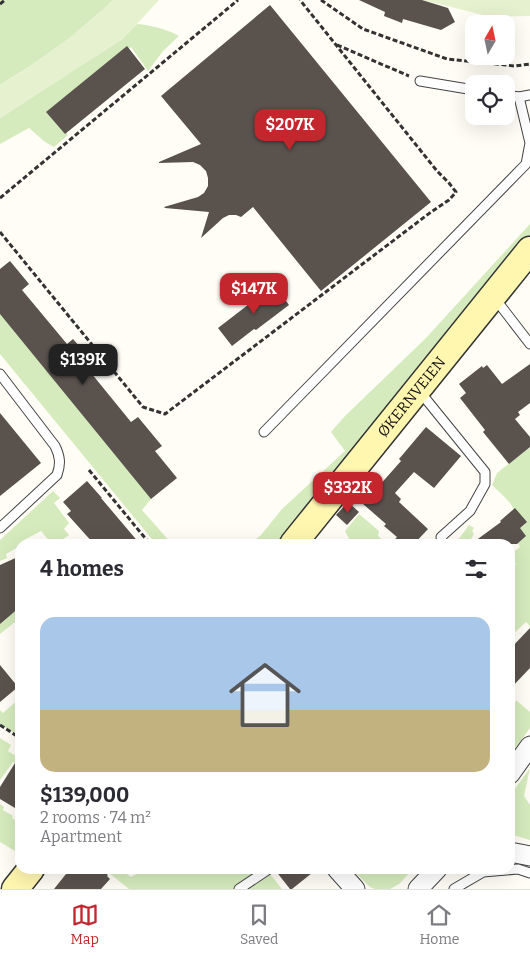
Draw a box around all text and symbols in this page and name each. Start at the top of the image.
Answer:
north arrow [465,15,515,65]
map controls [465,15,515,125]
button: locate [465,75,515,125]
pin: $207K [255,108,325,151]
text: $207K [266,115,314,134]
pin: $147K [219,272,289,315]
text: $147K [231,279,277,298]
pin: $139K [48,344,118,386]
text: $139K [60,350,106,369]
street label: ØKERNVEIEN [374,353,449,441]
pin: $332K [313,472,383,514]
text: $332K [324,478,372,497]
icon: filters [462,555,490,583]
text: 4 homes [40,556,124,582]
icon: home [220,650,310,740]
text: $139,000 [40,782,129,808]
text: 2 rooms · 74 m² [40,808,151,827]
text: Apartment [40,827,122,846]
tab: Map [71,901,99,948]
tab: Saved [240,901,278,948]
tab: Home [419,901,459,948]

